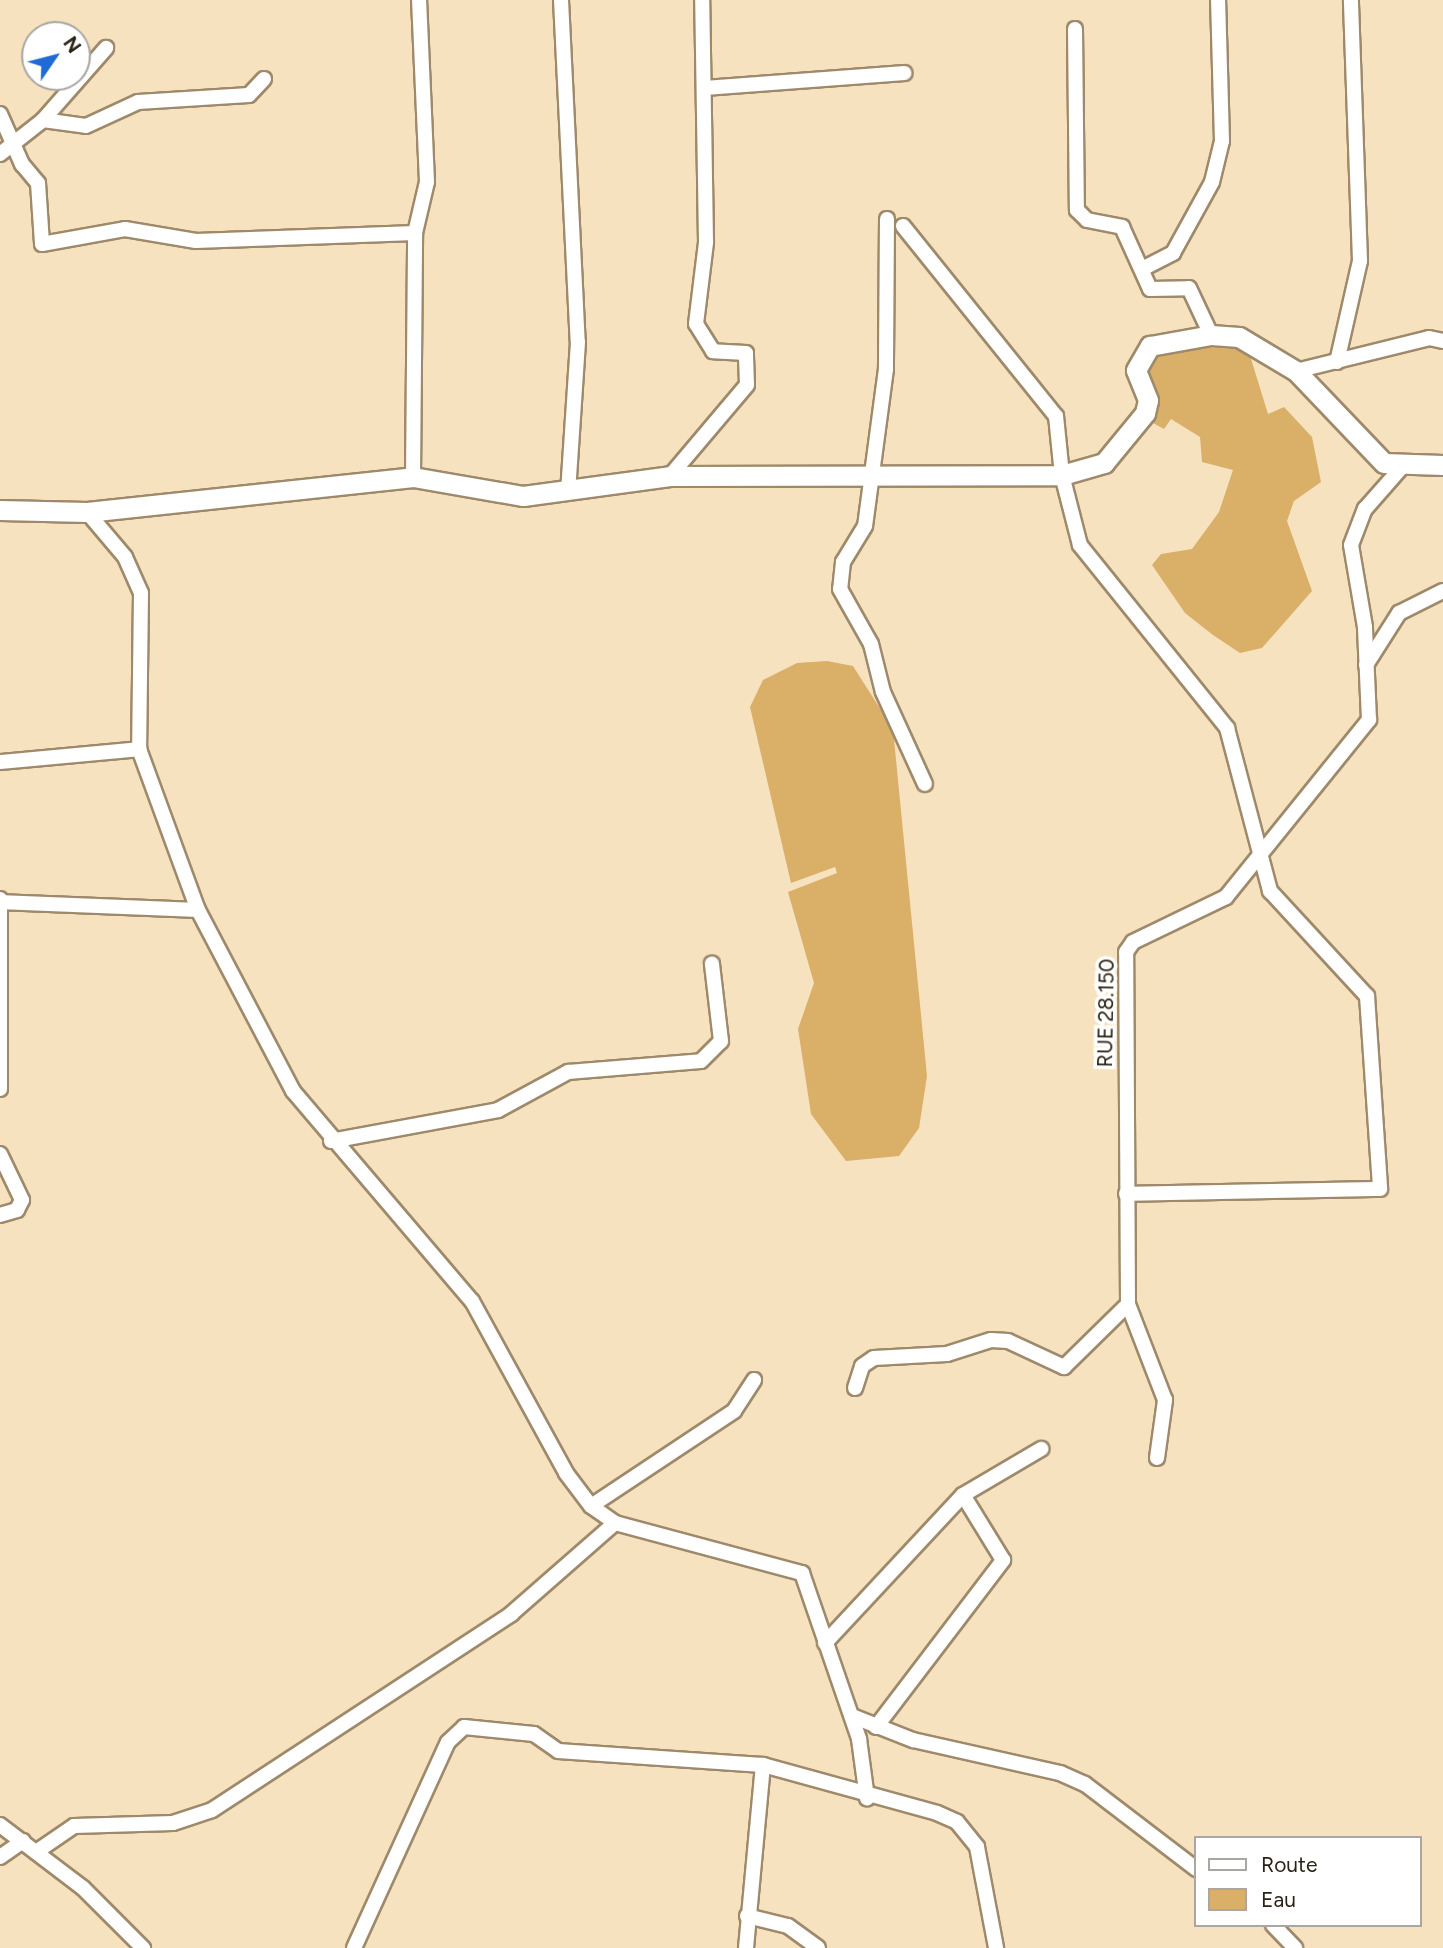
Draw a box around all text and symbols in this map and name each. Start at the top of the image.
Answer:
north arrow [21,21,91,91]
text: N [58,32,86,57]
street label: RUE 28.150 [1092,958,1120,1068]
legend [1194,1836,1422,1927]
text: Route [1261,1852,1317,1877]
text: Eau [1261,1887,1296,1912]

